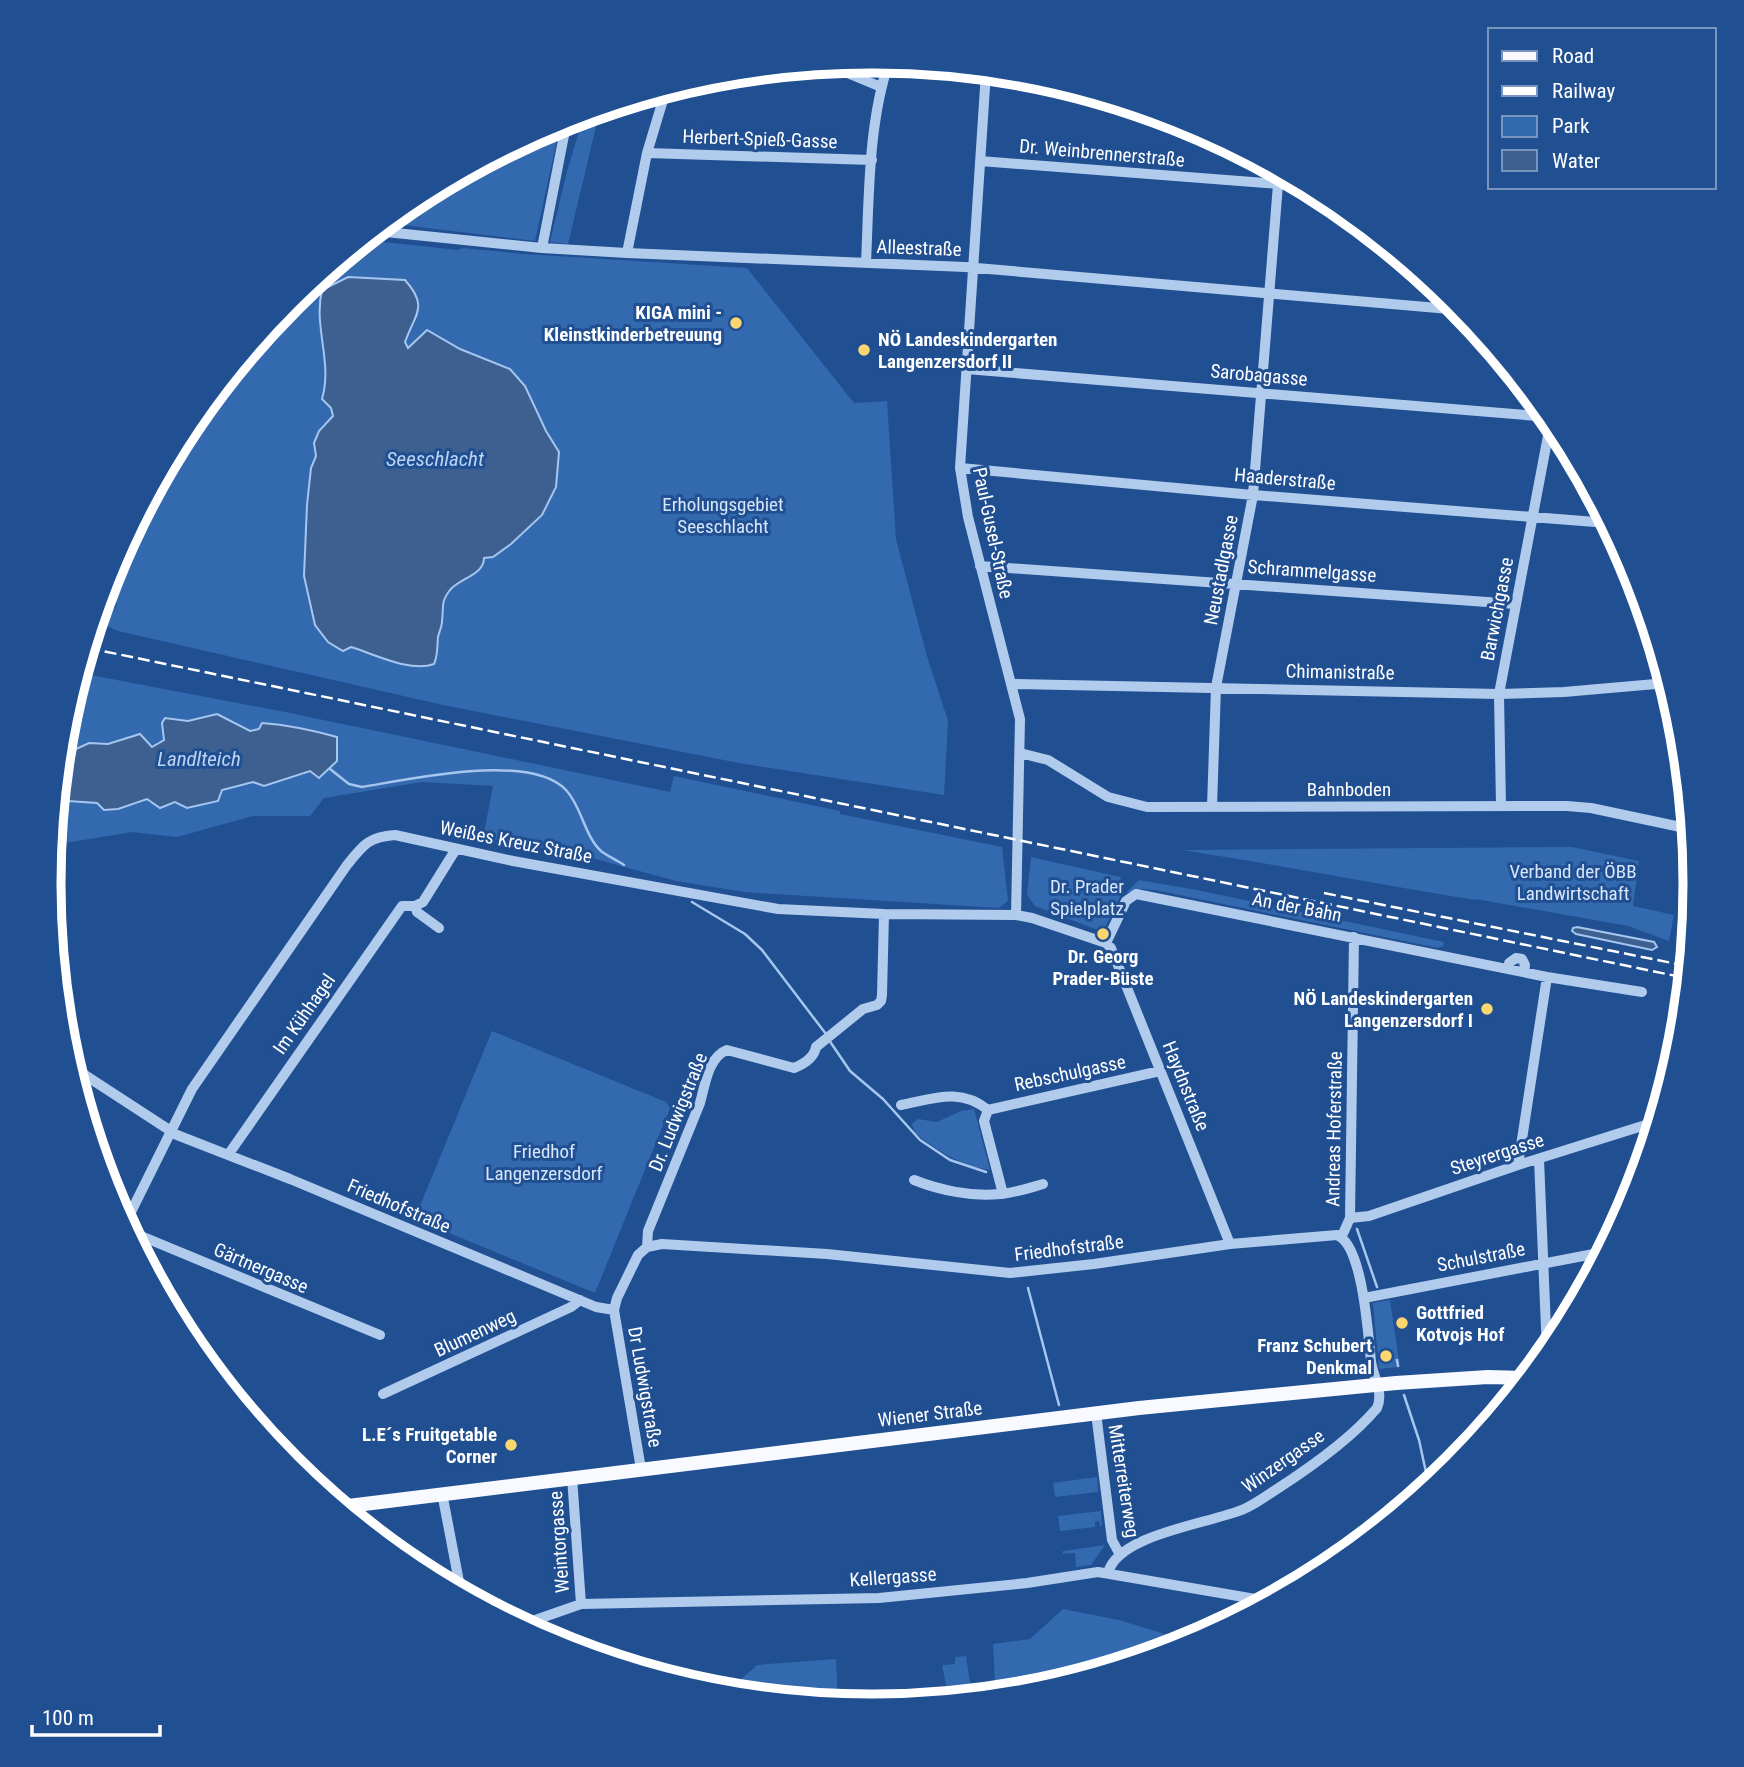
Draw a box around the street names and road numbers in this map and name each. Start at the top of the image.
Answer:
street label: Herbert-Spieß-Gasse [682,125,838,153]
street label: Dr. Weinbrennerstraße [1018,134,1186,172]
street label: Alleestraße [876,235,962,261]
street label: Sarobagasse [1210,359,1309,391]
street label: Haaderstraße [1233,463,1337,495]
street label: Paul-Gusel-Straße [968,465,1018,601]
street label: Neustadlgasse [1199,513,1243,627]
street label: Schrammelgasse [1247,555,1377,587]
street label: Barwichgasse [1476,555,1518,663]
street label: Chimanistraße [1285,660,1395,684]
street label: Bahnboden [1307,778,1391,801]
street label: Weißes Kreuz Straße [438,816,594,868]
street label: An der Bahn [1250,887,1344,927]
street label: Im Kühhagel [268,969,340,1059]
street label: Haydnstraße [1158,1038,1214,1134]
street label: Dr. Ludwigstraße [644,1049,712,1175]
street label: Rebschulgasse [1012,1050,1128,1096]
street label: Andreas Hoferstraße [1321,1051,1347,1207]
street label: Steyrergasse [1447,1128,1547,1180]
street label: Friedhofstraße [344,1174,454,1238]
street label: Friedhofstraße [1013,1230,1125,1266]
street label: Schulstraße [1435,1237,1527,1277]
street label: Gärtnergasse [210,1238,312,1298]
street label: Blumenweg [431,1304,519,1362]
street label: Dr Ludwigstraße [623,1325,667,1449]
street label: Wiener Straße [877,1396,984,1432]
street label: Mitterreiterweg [1104,1423,1144,1539]
street label: Winzergasse [1237,1424,1329,1498]
street label: Weintorgasse [544,1490,574,1594]
street label: Kellergasse [849,1562,937,1592]

